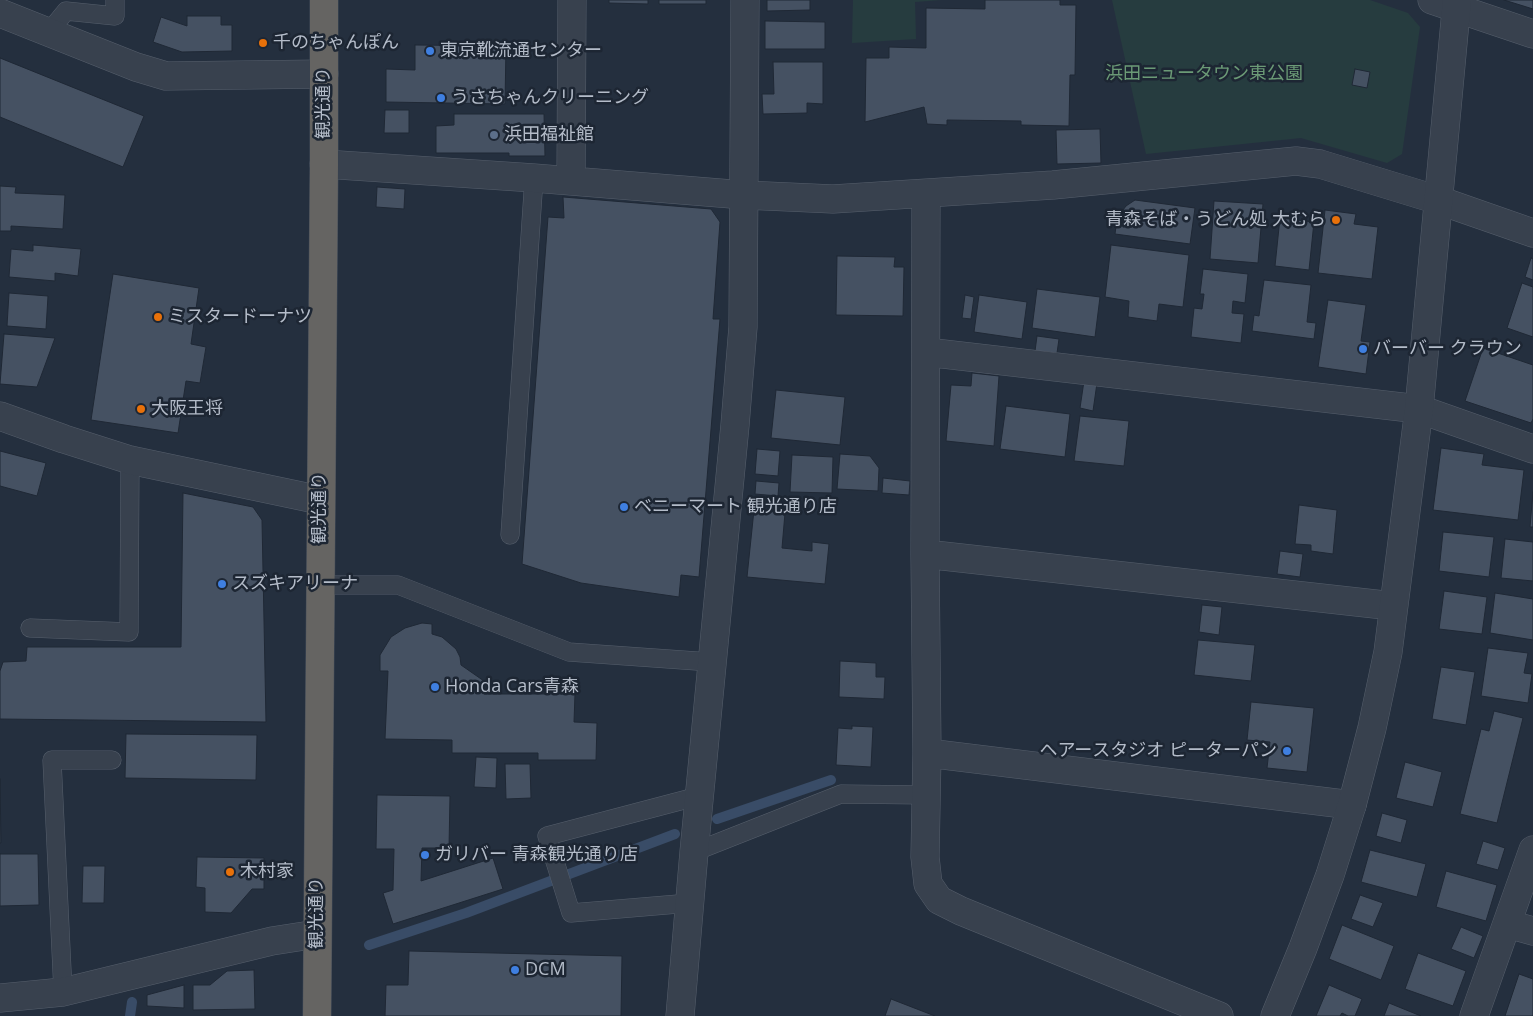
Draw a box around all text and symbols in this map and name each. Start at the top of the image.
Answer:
place label: 千のちゃんぽん [273,32,399,54]
marker: 千のちゃんぽん [257,37,269,49]
place label: 東京靴流通センター [440,40,602,62]
marker: 東京靴流通センター [424,45,436,57]
park label: 浜田ニュータウン東公園 [1105,63,1303,85]
street label: 観光通り [313,67,335,139]
place label: うさちゃんクリーニング [451,87,649,109]
marker: うさちゃんクリーニング [435,92,447,104]
place label: 浜田福祉館 [504,124,594,146]
marker: 浜田福祉館 [488,129,500,141]
place label: 青森そば・うどん処 大むら [1105,209,1326,231]
marker: 青森そば・うどん処 大むら [1330,214,1342,226]
place label: ミスタードーナツ [168,306,312,328]
marker: ミスタードーナツ [152,311,164,323]
place label: バーバー クラウン [1373,338,1522,360]
marker: バーバー クラウン [1357,343,1369,355]
place label: 大阪王将 [151,398,223,420]
marker: 大阪王将 [135,403,147,415]
street label: 観光通り [309,472,331,544]
place label: ベニーマート 観光通り店 [634,496,837,518]
marker: ベニーマート 観光通り店 [618,501,630,513]
place label: スズキアリーナ [232,573,358,595]
marker: スズキアリーナ [216,578,228,590]
place label: Honda Cars青森 [445,676,579,698]
marker: Honda Cars青森 [429,681,441,693]
place label: ヘアースタジオ ピーターパン [1039,740,1277,762]
marker: ヘアースタジオ ピーターパン [1281,745,1293,757]
place label: ガリバー 青森観光通り店 [435,844,638,866]
marker: ガリバー 青森観光通り店 [419,849,431,861]
place label: 木村家 [240,861,294,883]
marker: 木村家 [224,866,236,878]
street label: 観光通り [306,877,328,949]
place label: DCM [525,959,566,981]
marker: DCM [509,964,521,976]

